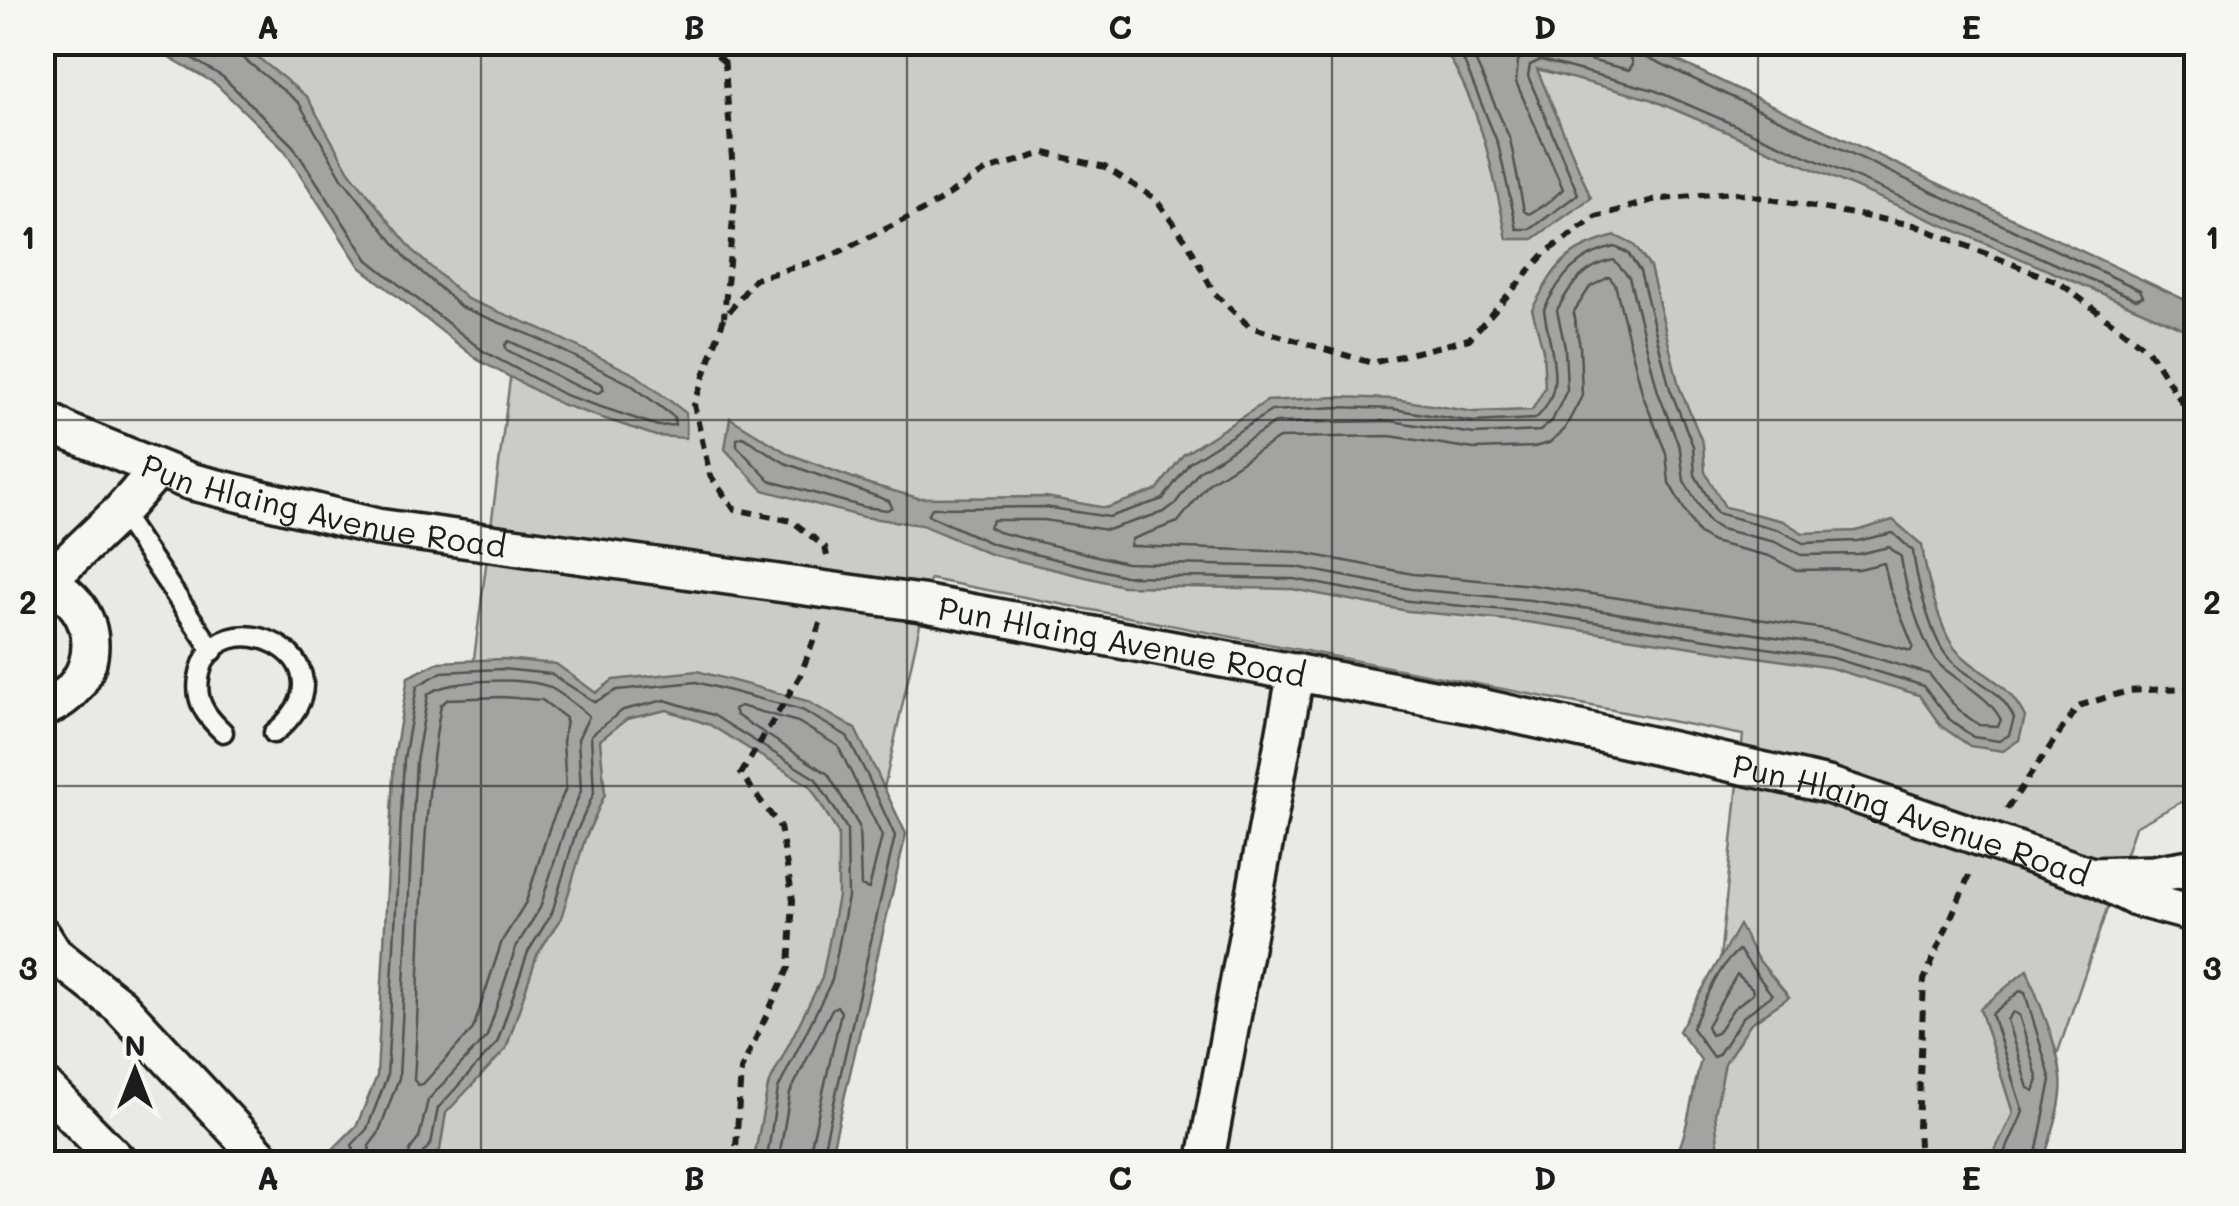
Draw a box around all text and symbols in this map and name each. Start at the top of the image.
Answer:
text: A [257,5,279,47]
text: B [683,5,705,47]
text: C [1108,5,1132,47]
text: D [1534,5,1556,47]
text: E [1961,5,1981,47]
text: 1 [21,215,35,257]
text: 1 [2205,215,2219,257]
street label: Pun Hlaing Avenue Road [136,443,509,566]
text: 2 [19,580,37,622]
text: 2 [2203,580,2221,622]
street label: Pun Hlaing Avenue Road [935,586,1309,695]
street label: Pun Hlaing Avenue Road [1729,743,2096,895]
text: 3 [18,946,38,988]
text: 3 [2202,946,2222,988]
north arrow [85,1021,185,1121]
text: N [124,1027,146,1063]
text: A [257,1156,279,1198]
text: B [683,1156,705,1198]
text: C [1108,1156,1132,1198]
text: D [1534,1156,1556,1198]
text: E [1961,1156,1981,1198]

